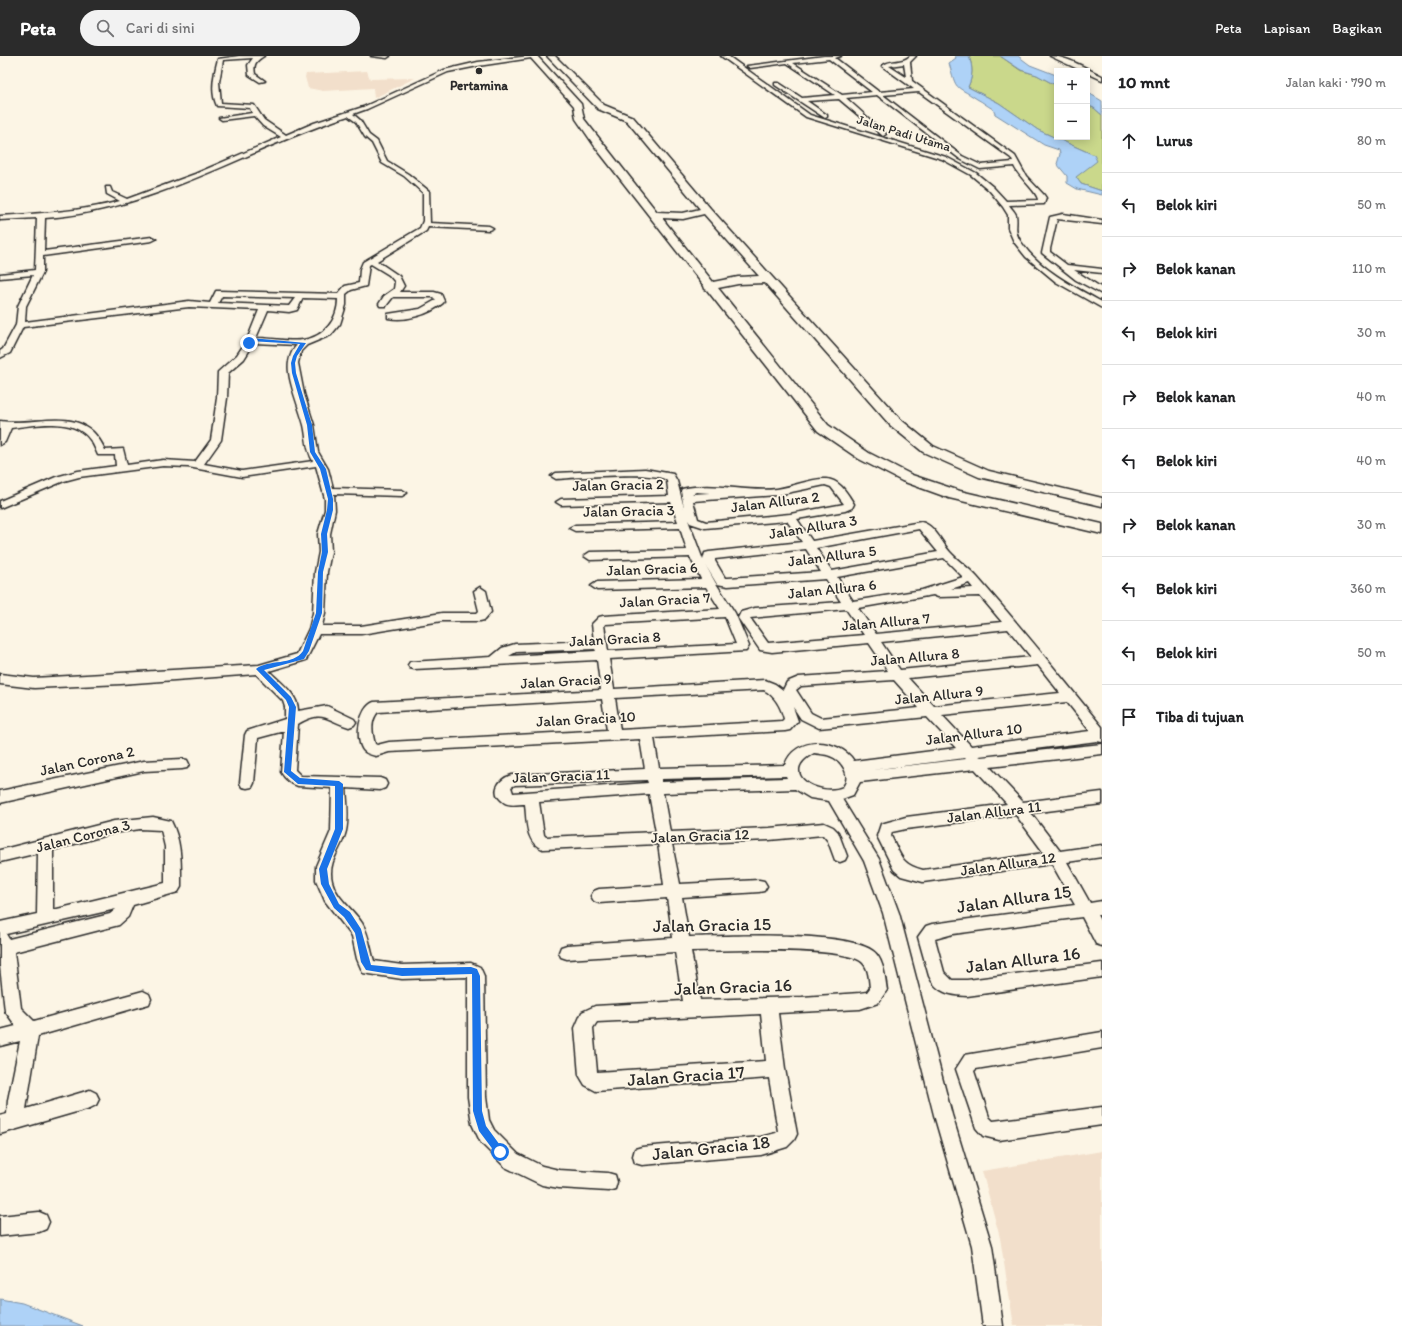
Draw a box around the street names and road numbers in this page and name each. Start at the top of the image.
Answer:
street label: Jalan Padi Utama [855,112,953,154]
street label: Jalan Gracia 2 [572,475,664,495]
street label: Jalan Allura 2 [730,488,820,516]
street label: Jalan Gracia 3 [583,501,675,521]
street label: Jalan Allura 3 [768,511,858,543]
street label: Jalan Allura 5 [787,542,877,570]
street label: Jalan Gracia 6 [606,558,698,580]
street label: Jalan Allura 6 [787,575,877,603]
street label: Jalan Gracia 7 [619,589,711,611]
street label: Jalan Allura 7 [841,609,931,635]
street label: Jalan Gracia 8 [569,628,661,650]
street label: Jalan Allura 8 [870,644,960,670]
street label: Jalan Gracia 9 [520,670,612,692]
street label: Jalan Allura 9 [894,681,984,709]
street label: Jalan Gracia 10 [536,707,636,731]
street label: Jalan Allura 10 [925,719,1023,749]
street label: Jalan Corona 2 [38,742,136,780]
street label: Jalan Gracia 11 [512,765,610,787]
street label: Jalan Allura 11 [946,797,1042,827]
street label: Jalan Corona 3 [34,816,132,856]
street label: Jalan Gracia 12 [651,825,750,847]
street label: Jalan Allura 12 [959,848,1057,880]
street label: Jalan Allura 15 [955,880,1073,918]
street label: Jalan Gracia 15 [653,913,771,937]
street label: Jalan Allura 16 [964,942,1082,978]
street label: Jalan Gracia 16 [674,974,792,1000]
street label: Jalan Gracia 17 [627,1061,745,1091]
street label: Jalan Gracia 18 [651,1131,771,1165]

